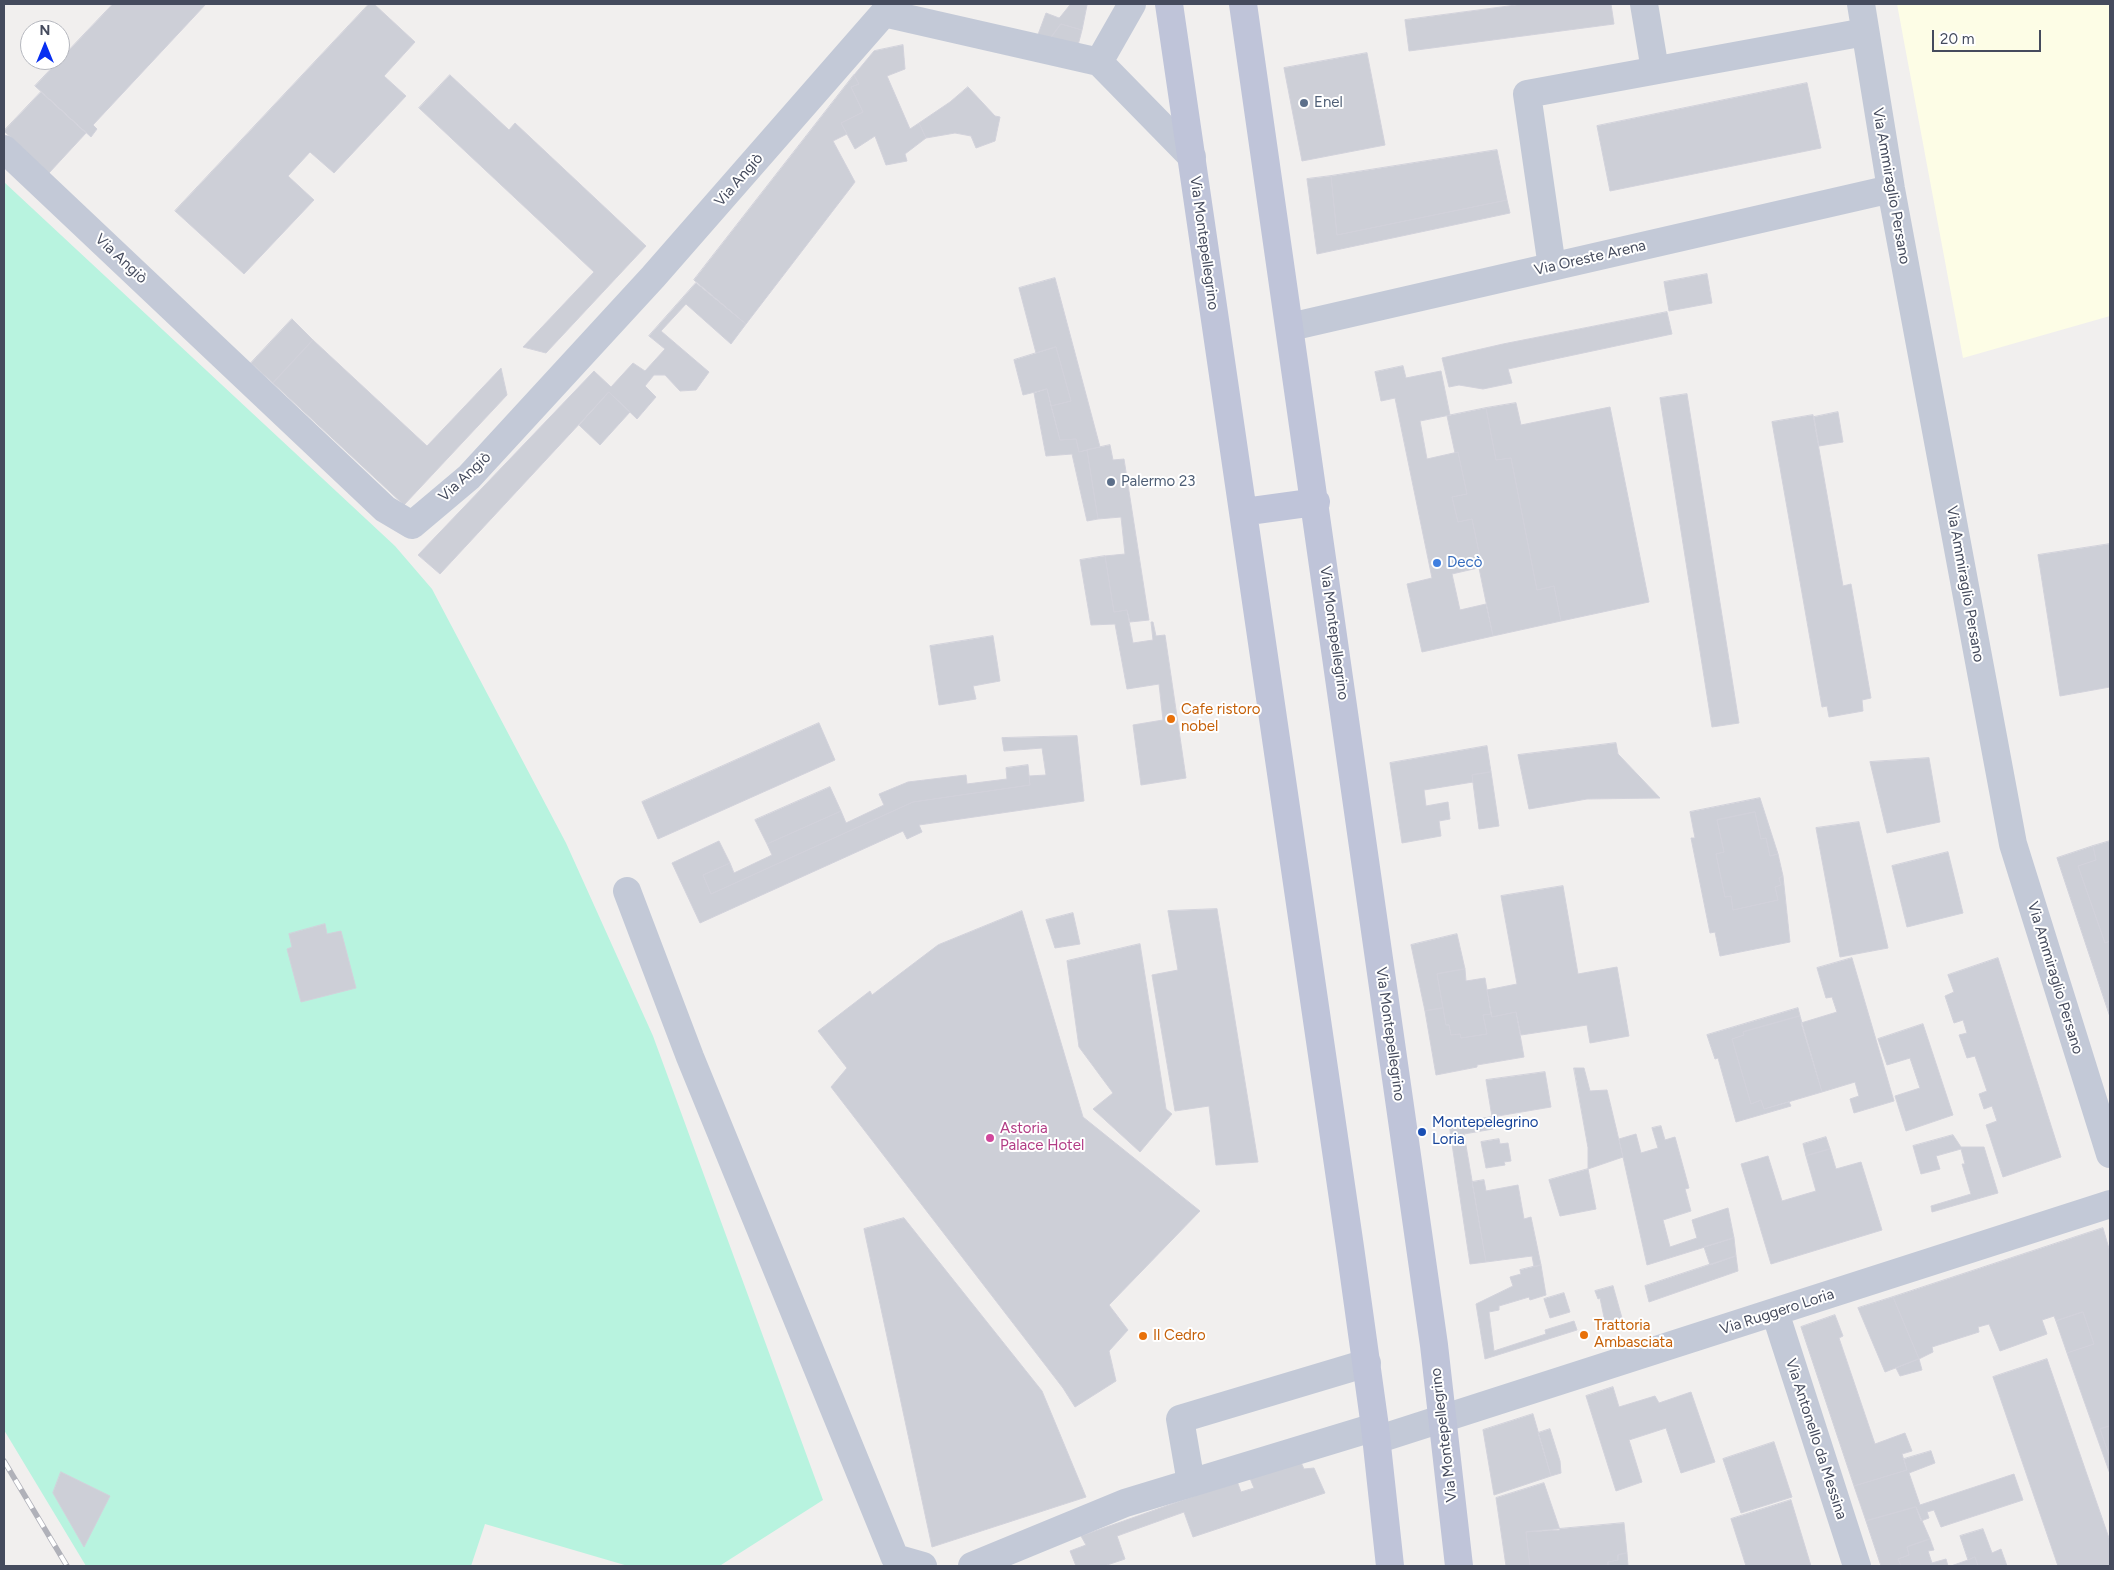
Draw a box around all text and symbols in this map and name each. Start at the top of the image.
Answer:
north arrow [20,20,70,70]
scale bar [1934,20,2043,52]
text: N [40,22,50,39]
text: 20 m [1940,30,1974,48]
place label: Enel [1314,94,1343,112]
marker: Enel [1298,97,1310,109]
street label: Via Ammiraglio Persano [1868,106,1914,266]
street label: Via Angiò [711,150,767,210]
street label: Via Montepellegrino [1186,175,1222,311]
street label: Via Angiò [91,230,151,288]
street label: Via Oreste Arena [1532,236,1648,280]
street label: Via Angiò [435,448,495,506]
place label: Palermo 23 [1121,473,1195,491]
marker: Palermo 23 [1105,476,1117,488]
street label: Via Ammiraglio Persano [1942,504,1988,664]
place label: Decò [1447,554,1482,572]
marker: Decò [1431,557,1443,569]
street label: Via Montepellegrino [1316,565,1352,701]
place label: Cafe ristoro nobel [1181,701,1260,736]
marker: Cafe ristoro nobel [1165,713,1177,725]
street label: Via Ammiraglio Persano [2023,900,2087,1056]
street label: Via Montepellegrino [1372,966,1408,1102]
place label: Montepelegrino Loria [1432,1114,1539,1149]
place label: Astoria Palace Hotel [1000,1120,1084,1155]
marker: Montepelegrino Loria [1416,1126,1428,1138]
marker: Astoria Palace Hotel [984,1132,996,1144]
street label: Via Ruggero Loria [1718,1285,1836,1339]
place label: Trattoria Ambasciata [1594,1317,1673,1352]
place label: Il Cedro [1153,1327,1206,1345]
marker: Trattoria Ambasciata [1578,1329,1590,1341]
marker: Il Cedro [1137,1330,1149,1342]
street label: Via Antonello da Messina [1781,1356,1851,1522]
street label: Via Montepellegrino [1427,1367,1461,1503]

